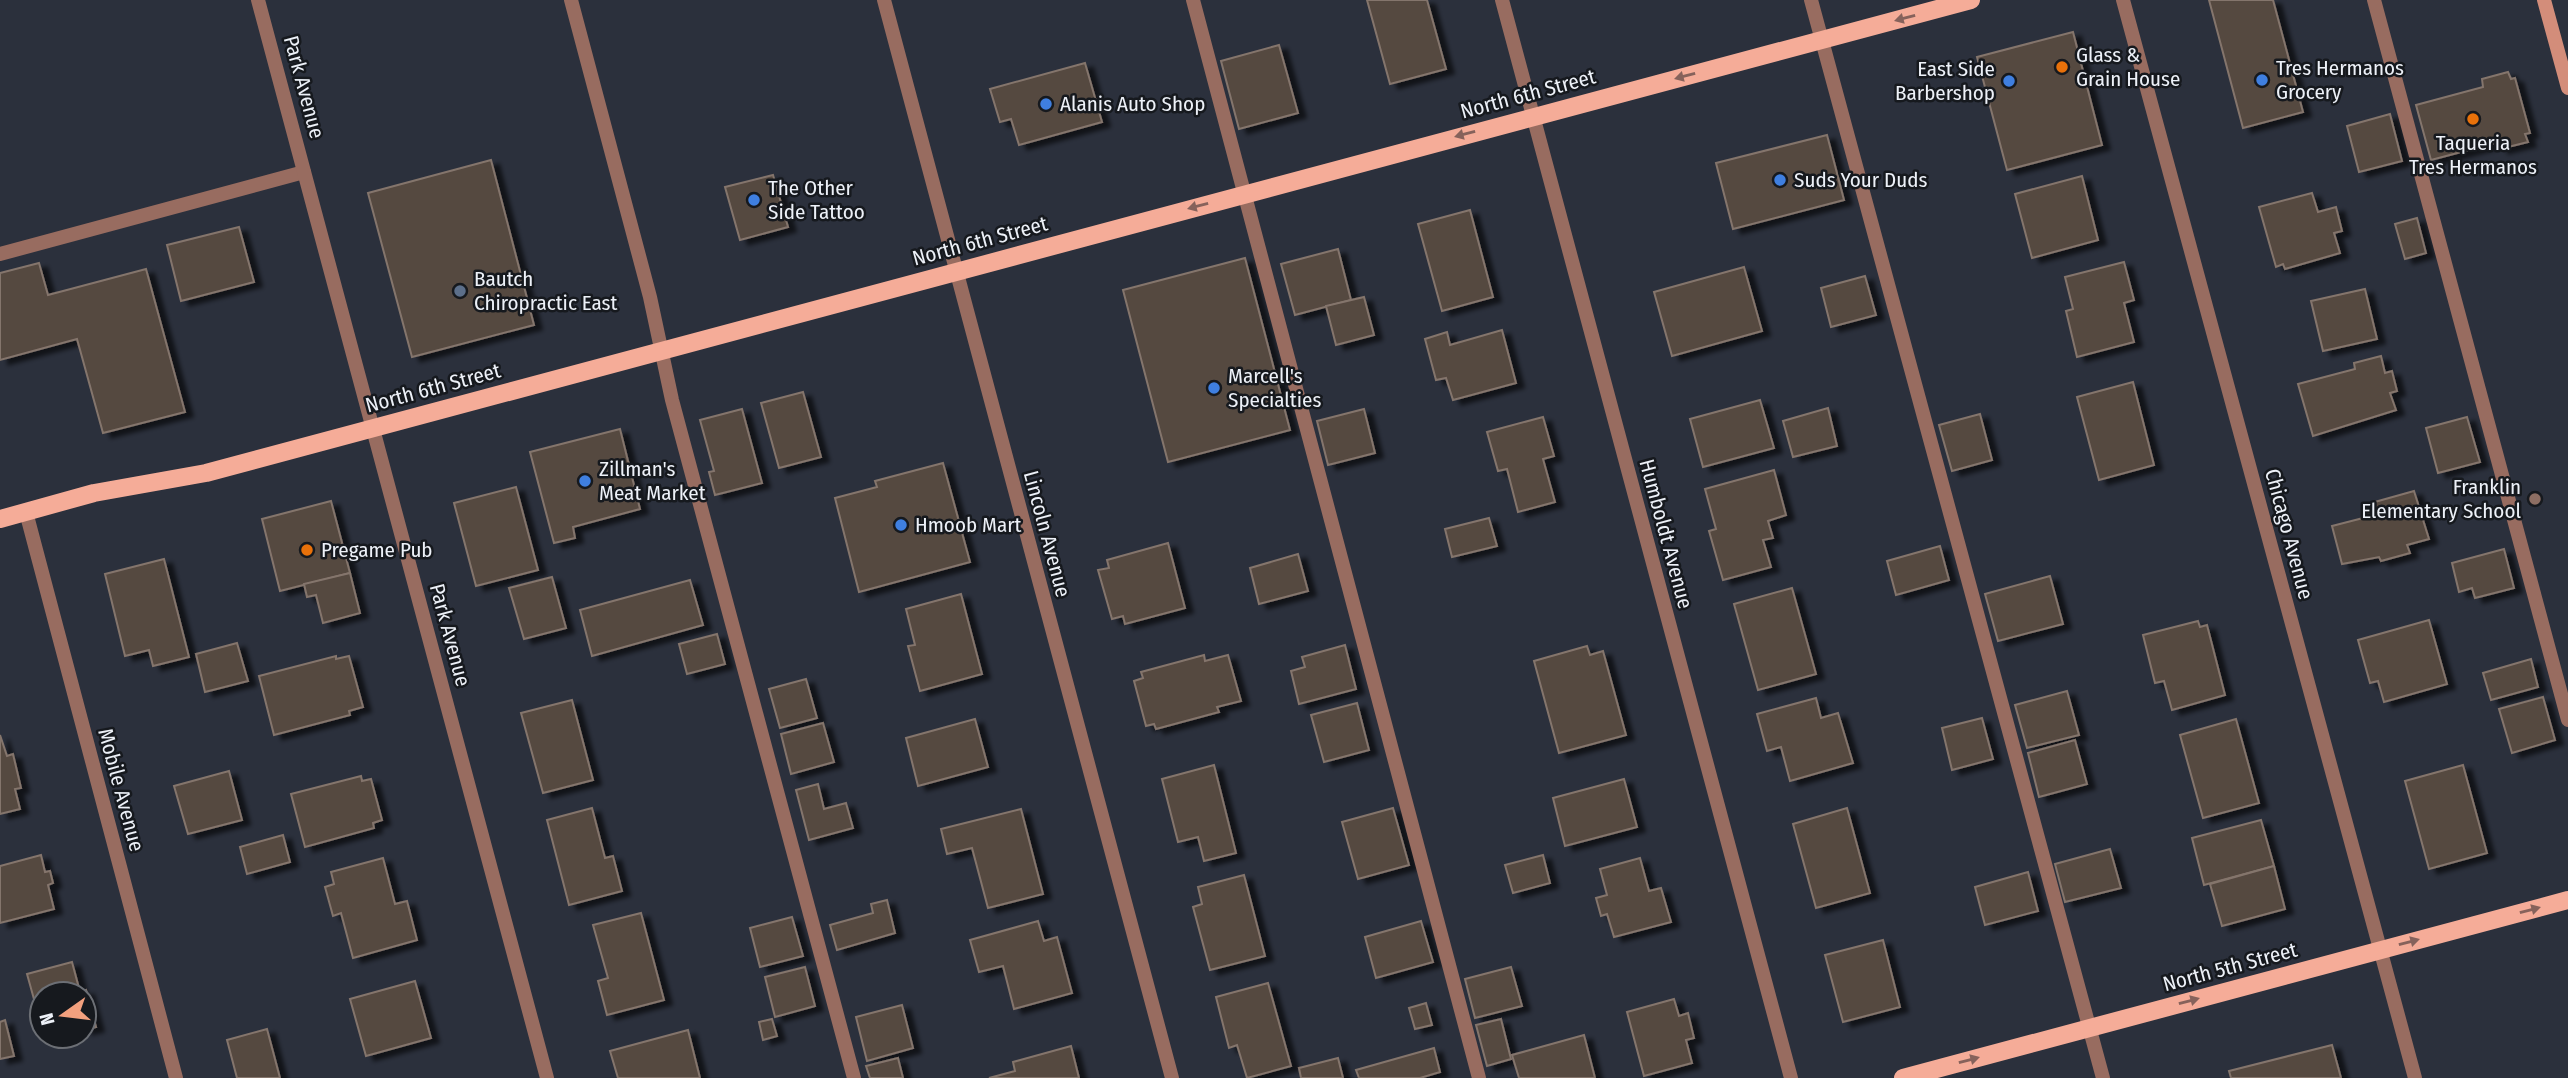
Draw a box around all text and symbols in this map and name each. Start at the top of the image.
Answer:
one-way arrow [1894,13,1916,24]
street label: Park Avenue [278,33,330,141]
place label: Glass & Grain House [2076,42,2180,92]
place label: Tres Hermanos Grocery [2276,55,2404,105]
place label: East Side Barbershop [1895,56,1995,106]
marker: Glass & Grain House [2054,59,2070,75]
street label: North 6th Street [1458,63,1599,125]
one-way arrow [1674,71,1696,82]
marker: Tres Hermanos Grocery [2254,72,2270,88]
marker: East Side Barbershop [2001,73,2017,89]
place label: Alanis Auto Shop [1060,91,1205,117]
marker: Alanis Auto Shop [1038,96,1054,112]
marker: Taqueria Tres Hermanos [2465,111,2481,127]
one-way arrow [1454,129,1476,140]
place label: Taqueria Tres Hermanos [2409,130,2537,180]
place label: Suds Your Duds [1794,167,1928,193]
marker: Suds Your Duds [1772,172,1788,188]
place label: The Other Side Tattoo [768,175,865,225]
marker: The Other Side Tattoo [746,192,762,208]
one-way arrow [1187,201,1208,211]
street label: North 6th Street [910,210,1051,272]
place label: Bautch Chiropractic East [474,266,618,316]
marker: Bautch Chiropractic East [452,283,468,299]
street label: North 6th Street [363,357,504,419]
place label: Marcell's Specialties [1228,363,1321,413]
marker: Marcell's Specialties [1206,380,1222,396]
place label: Zillman's Meat Market [599,456,706,506]
street label: Humboldt Avenue [1634,456,1698,612]
street label: Chicago Avenue [2259,466,2319,602]
street label: Lincoln Avenue [1018,468,1076,600]
marker: Zillman's Meat Market [577,473,593,489]
place label: Franklin Elementary School [2361,474,2521,524]
marker: Franklin Elementary School [2527,491,2543,507]
place label: Hmoob Mart [915,512,1022,538]
marker: Hmoob Mart [893,517,909,533]
place label: Pregame Pub [321,537,433,563]
marker: Pregame Pub [299,542,315,558]
street label: Park Avenue [424,581,476,689]
street label: Mobile Avenue [92,726,150,854]
one-way arrow [2519,904,2541,915]
street label: North 5th Street [2160,937,2300,997]
one-way arrow [2399,937,2420,947]
north arrow [28,980,98,1050]
one-way arrow [2178,995,2200,1006]
text: N [34,1011,60,1027]
one-way arrow [1958,1054,1980,1065]

